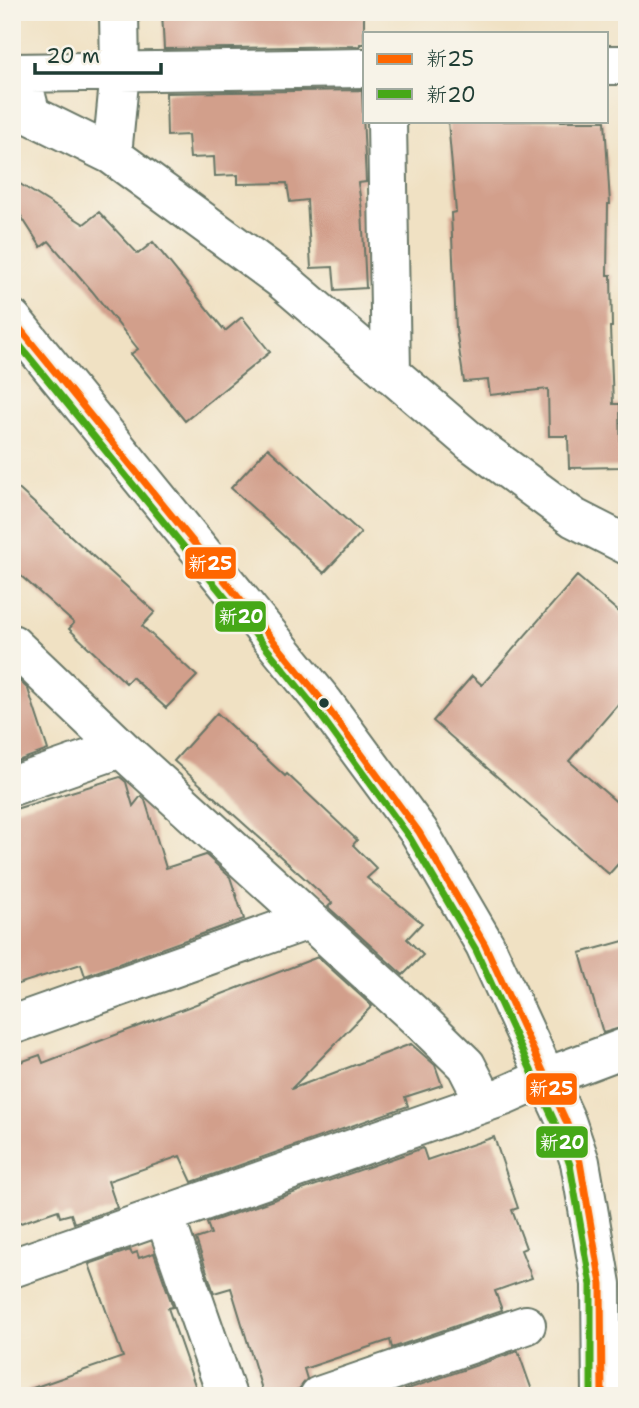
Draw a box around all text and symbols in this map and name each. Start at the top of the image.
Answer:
scale bar [35,32,161,76]
legend [363,32,608,122]
text: 20 m [46,42,100,70]
text: 新25 [426,45,474,73]
text: 新20 [426,81,476,109]
line badge: 新25 [184,546,237,580]
text: 新25 [188,551,232,576]
line badge: 新20 [214,600,267,633]
text: 新20 [218,604,264,629]
unlabelled marker [317,696,331,710]
line badge: 新25 [525,1072,578,1106]
text: 新25 [529,1076,573,1101]
line badge: 新20 [535,1125,589,1159]
text: 新20 [539,1130,585,1155]

